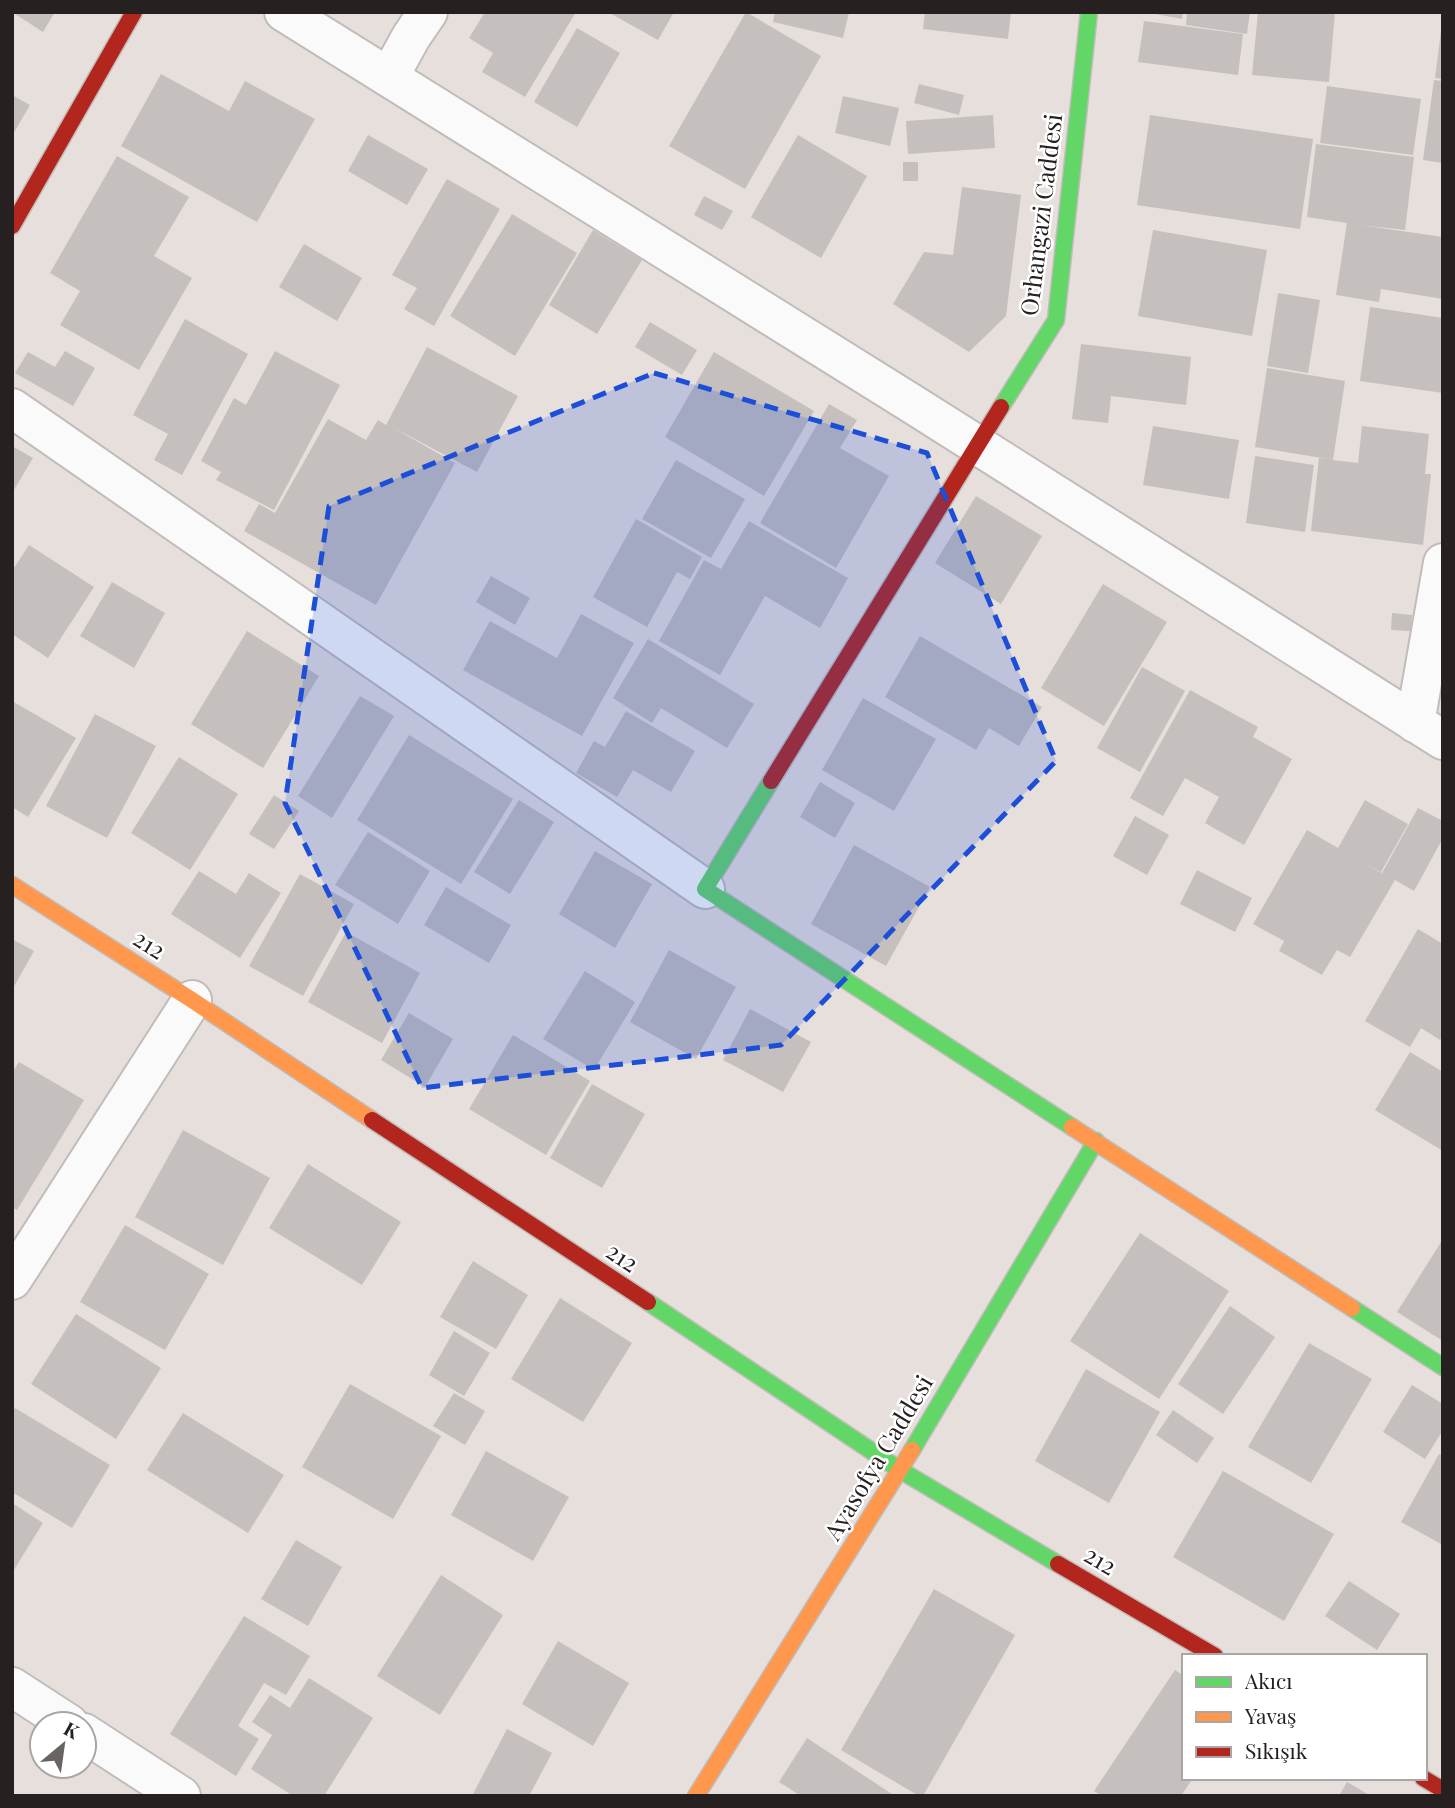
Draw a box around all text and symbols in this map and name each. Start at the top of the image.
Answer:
street label: Orhangazi Caddesi [1012,112,1068,318]
street label: 212 [128,921,172,965]
street label: 212 [601,1234,645,1279]
street label: Ayasofya Caddesi [815,1369,939,1546]
street label: 212 [1079,1537,1123,1581]
legend [1182,1654,1427,1780]
text: Akıcı [1244,1666,1292,1694]
text: Yavaş [1244,1701,1296,1729]
north arrow [28,1710,98,1780]
text: K [59,1715,84,1744]
text: Sıkışık [1245,1736,1308,1764]

